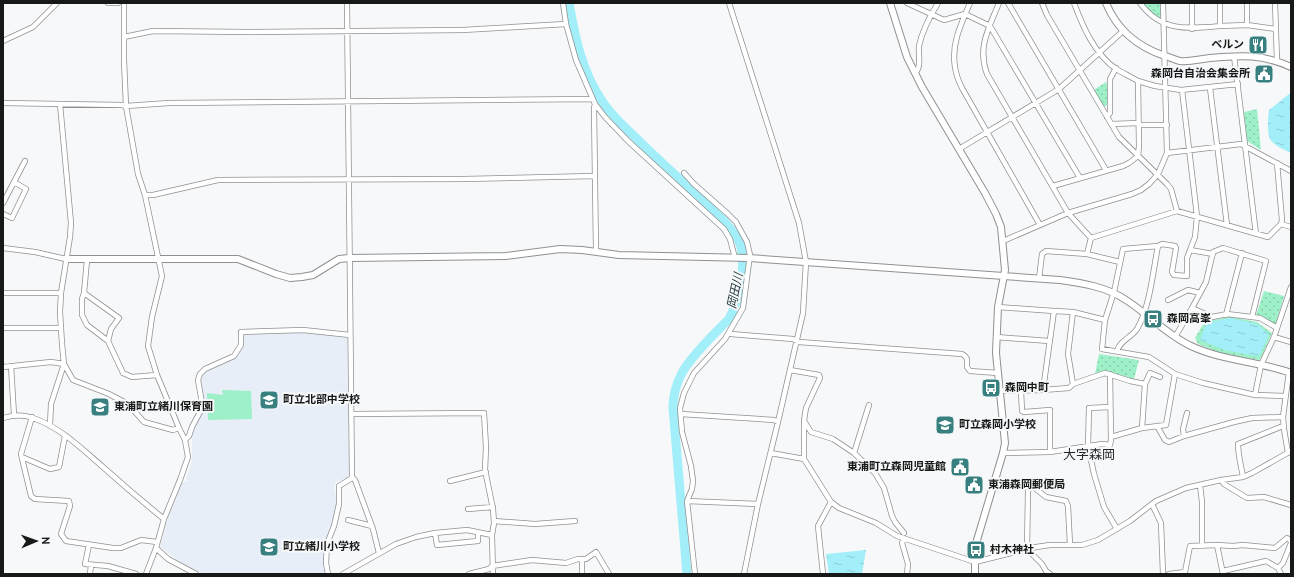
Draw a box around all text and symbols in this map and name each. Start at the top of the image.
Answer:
restaurant icon: ベルン [1247,34,1269,56]
place label: ベルン [1211,38,1244,52]
public building icon: 森岡台自治会集会所 [1253,63,1275,85]
place label: 森岡台自治会集会所 [1151,67,1250,81]
water label: 岡田川 [724,270,748,310]
bus stop icon: 森岡高峯 [1142,308,1164,330]
place label: 森岡高峯 [1167,312,1211,326]
bus stop icon: 森岡中町 [980,377,1002,399]
place label: 森岡中町 [1005,381,1049,395]
school or university icon: 町立北部中学校 [258,389,280,411]
place label: 町立北部中学校 [283,393,360,407]
school or university icon: 東浦町立緒川保育園 [89,396,111,418]
place label: 東浦町立緒川保育園 [114,400,213,414]
school or university icon: 町立森岡小学校 [934,414,956,436]
place label: 町立森岡小学校 [959,418,1036,432]
district label: 大字森岡 [1063,448,1115,464]
public building icon: 東浦町立森岡児童館 [949,456,971,478]
place label: 東浦町立森岡児童館 [847,460,946,474]
public building icon: 東浦森岡郵便局 [963,474,985,496]
place label: 東浦森岡郵便局 [988,478,1065,492]
north arrow [16,521,56,561]
text: N [38,536,52,545]
school or university icon: 町立緒川小学校 [258,536,280,558]
bus stop icon: 村木神社 [965,539,987,561]
place label: 町立緒川小学校 [283,540,360,554]
place label: 村木神社 [990,543,1034,557]

